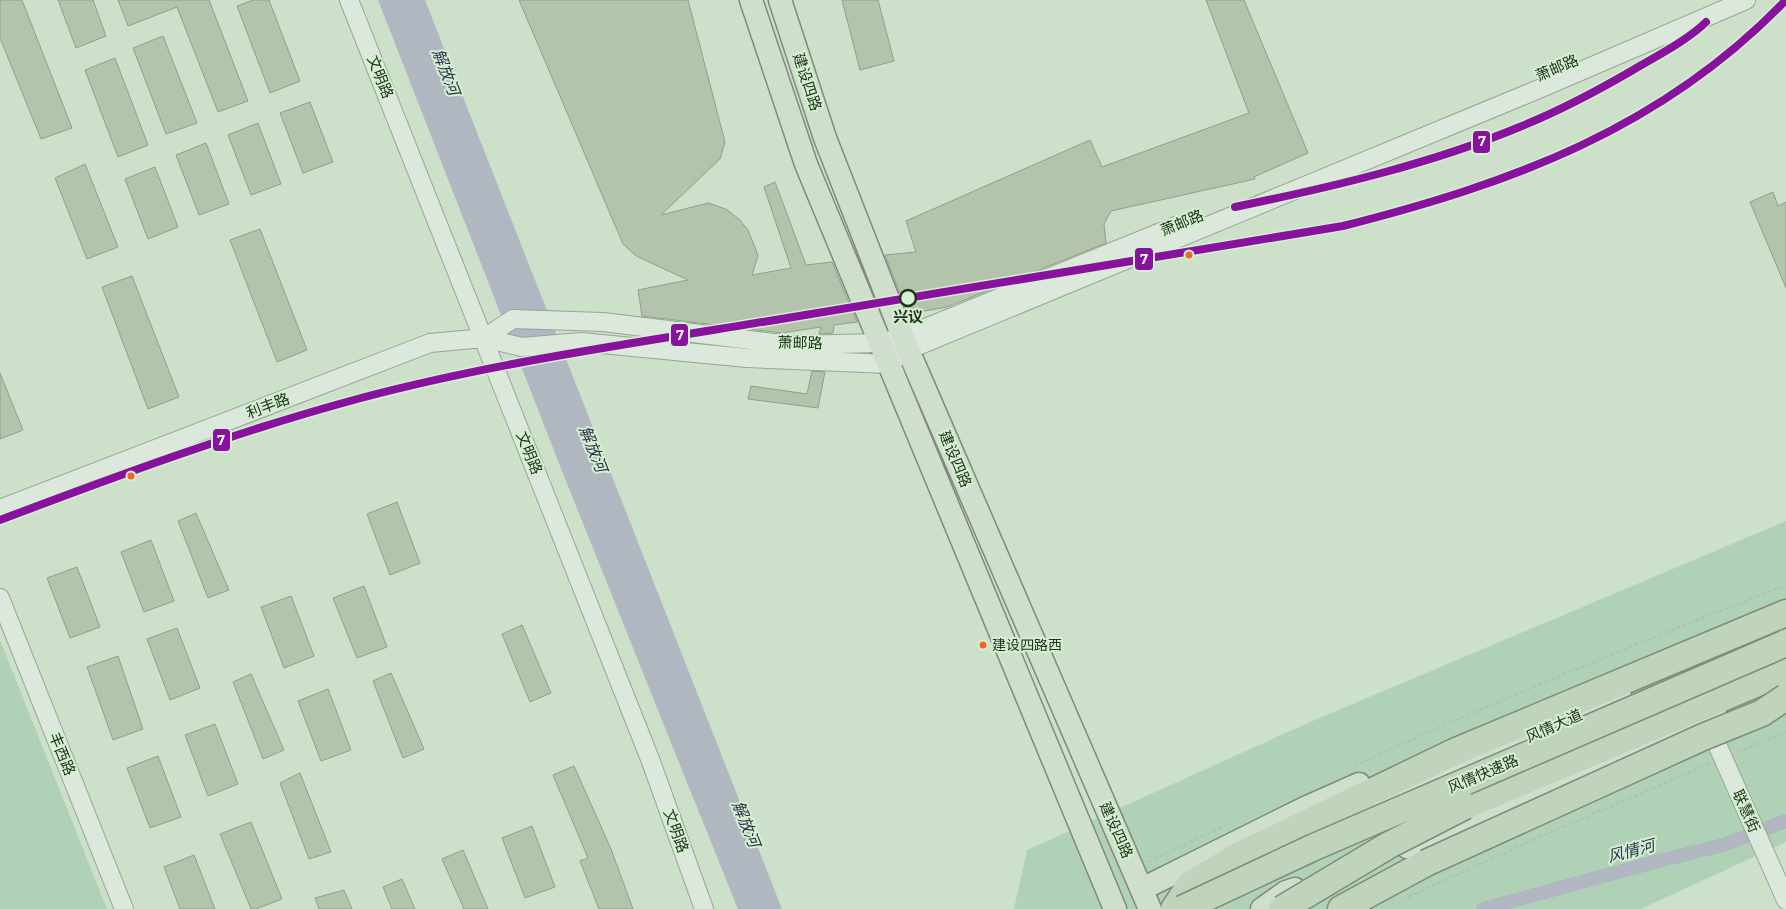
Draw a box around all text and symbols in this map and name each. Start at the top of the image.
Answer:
water label: 解放河 [429,46,465,101]
street label: 建设四路 [789,51,825,113]
street label: 萧邮路 [1533,51,1581,85]
street label: 文明路 [363,53,397,101]
line badge: 7 [1472,130,1491,154]
text: 7 [1478,133,1486,150]
street label: 萧邮路 [1158,206,1206,240]
line badge: 7 [1134,247,1154,271]
unlabelled marker [1184,250,1194,260]
text: 7 [1140,251,1148,268]
marker: 兴议 [899,289,917,307]
place label: 兴议 [893,308,923,326]
line badge: 7 [670,323,689,347]
text: 7 [676,327,684,344]
street label: 萧邮路 [777,334,823,352]
street label: 利丰路 [244,390,292,422]
water label: 解放河 [575,423,612,478]
line badge: 7 [212,428,231,452]
street label: 建设四路 [935,428,975,490]
street label: 文明路 [512,429,546,477]
text: 7 [217,432,225,449]
unlabelled marker [126,471,136,481]
place label: 建设四路西 [992,637,1062,654]
marker: 建设四路西 [978,640,988,650]
street label: 风情大道 [1523,706,1585,746]
street label: 丰西路 [45,730,79,778]
street label: 风情快速路 [1445,751,1521,797]
street label: 联慧街 [1729,787,1763,835]
water label: 解放河 [728,798,765,853]
street label: 建设四路 [1096,799,1136,861]
street label: 文明路 [660,807,692,855]
water label: 风情河 [1605,835,1660,866]

